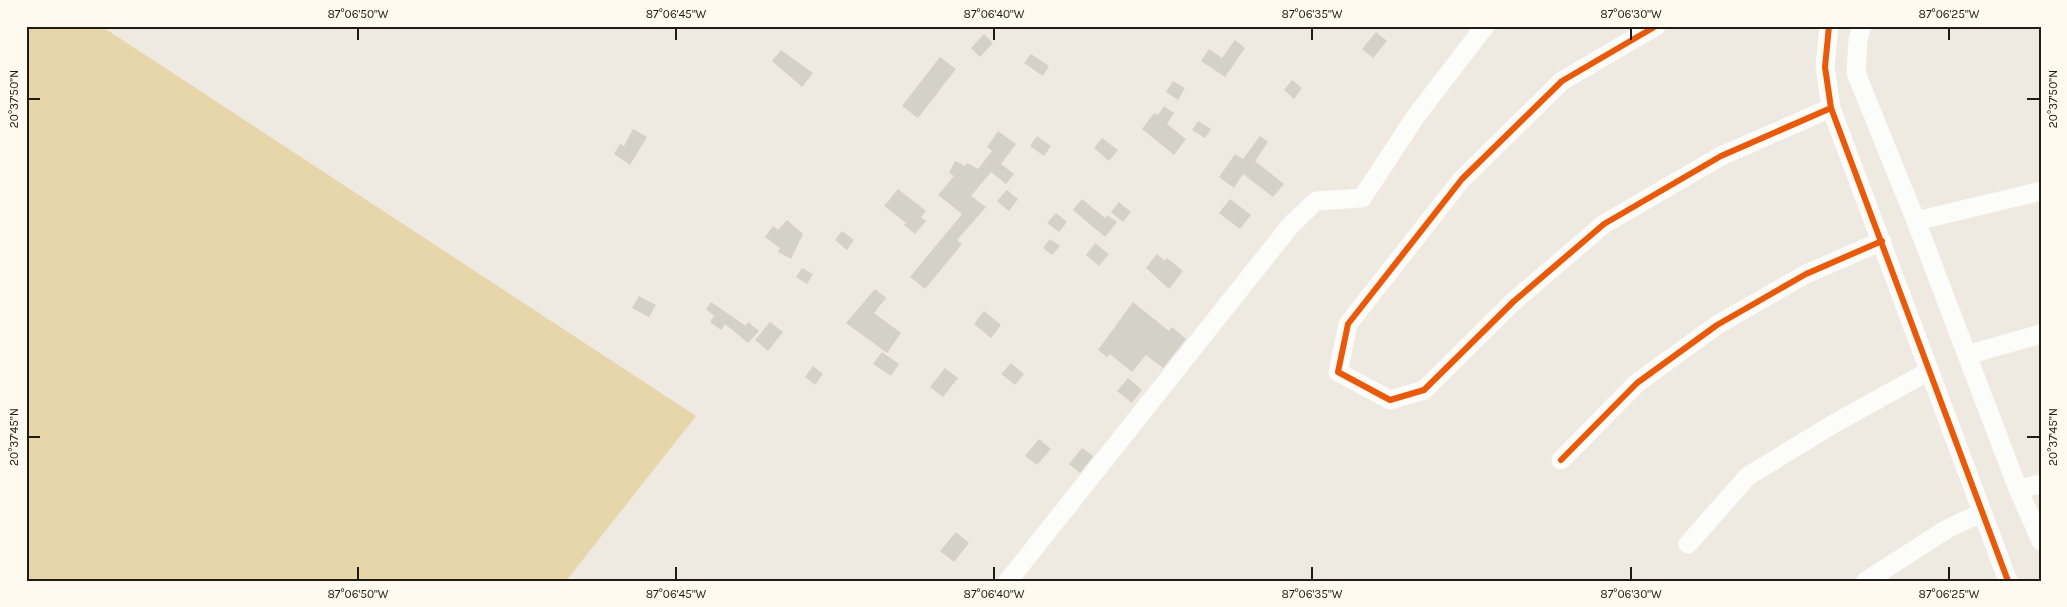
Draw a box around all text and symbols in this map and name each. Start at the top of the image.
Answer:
text: 87°06'50"W [328,7,389,21]
text: 87°06'45"W [646,7,707,21]
text: 87°06'40"W [964,7,1025,21]
text: 87°06'35"W [1282,7,1343,21]
text: 87°06'30"W [1600,7,1662,21]
text: 87°06'25"W [1919,7,1980,21]
text: 20°37'50"N [7,70,21,128]
text: 20°37'50"N [2046,70,2060,128]
text: 20°37'45"N [7,408,21,466]
text: 20°37'45"N [2046,408,2060,466]
text: 87°06'50"W [328,587,389,601]
text: 87°06'45"W [646,587,707,601]
text: 87°06'40"W [964,587,1025,601]
text: 87°06'35"W [1282,587,1343,601]
text: 87°06'30"W [1600,587,1662,601]
text: 87°06'25"W [1919,587,1980,601]

